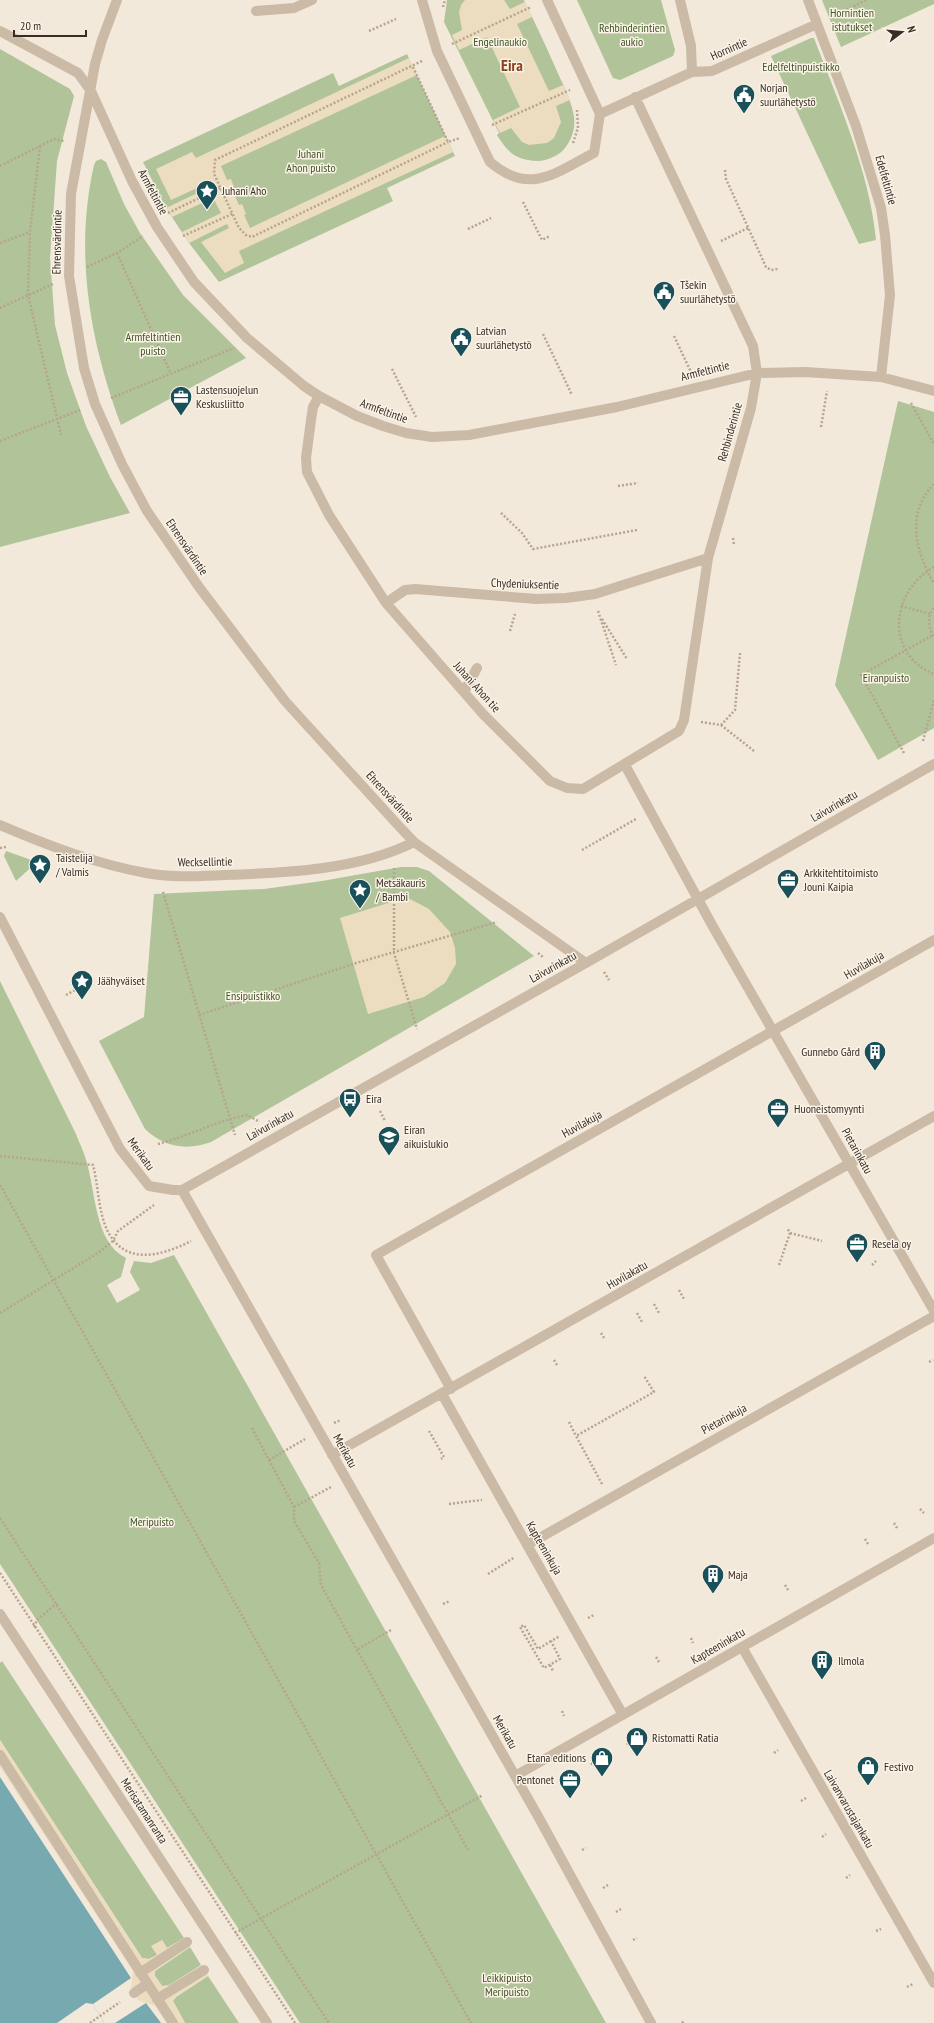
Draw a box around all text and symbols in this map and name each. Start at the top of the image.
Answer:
park label: Hornintien istutukset [830,5,874,34]
scale bar [14,12,86,38]
north arrow [882,12,922,52]
text: 20 m [20,18,41,33]
park label: Rehbinderintien aukio [599,20,665,49]
text: N [904,24,919,34]
park label: Engelinaukio [473,34,527,49]
street label: Hornintie [708,34,750,63]
district label: Eira [501,55,523,75]
park label: Edelfeltinpuistikko [762,59,840,74]
place label: Norjan suurlähetystö [760,80,816,109]
public building icon: Norjan suurlähetystö [731,82,757,115]
park label: Juhani Ahon puisto [286,146,336,175]
street label: Edelfeltintie [872,153,901,206]
street label: Armfeltintie [135,166,172,217]
place icon: Juhani Aho [194,178,220,211]
place label: Juhani Aho [221,183,266,198]
street label: Ehrensvärdintie [48,209,65,274]
place label: Tšekin suurlähetystö [680,277,736,306]
public building icon: Tšekin suurlähetystö [651,279,677,312]
place label: Latvian suurlähetystö [476,323,532,352]
public building icon: Latvian suurlähetystö [448,325,474,358]
park label: Armfeltintien puisto [126,329,180,358]
street label: Armfeltintie [679,357,731,384]
place label: Lastensuojelun Keskusliitto [196,382,258,411]
office icon: Lastensuojelun Keskusliitto [168,384,194,417]
street label: Armfeltintie [358,395,410,426]
street label: Rehbinderintie [714,401,745,463]
street label: Ehrensvärdintie [163,516,212,578]
street label: Chydeniuksentie [491,575,559,592]
street label: Juhani Ahon tie [450,657,504,715]
park label: Eiranpuisto [863,670,909,685]
street label: Ehrensvärdintie [363,768,418,826]
street label: Laivurinkatu [808,786,860,825]
place label: Taistelija / Valmis [55,850,93,879]
place icon: Taistelija / Valmis [27,852,53,885]
street label: Wecksellintie [177,854,233,869]
place label: Arkkitehtitoimisto Jouni Kaipia [803,865,878,894]
office icon: Arkkitehtitoimisto Jouni Kaipia [775,867,801,900]
place label: Metsäkauris / Bambi [375,875,425,904]
place icon: Metsäkauris / Bambi [347,877,373,910]
street label: Huvilakuja [841,947,887,982]
street label: Laivurinkatu [527,948,579,986]
place icon: Jäähyväiset [69,968,95,1001]
place label: Jäähyväiset [97,973,146,988]
park label: Ensipuistikko [226,988,280,1003]
building icon: Gunnebo Gård [862,1039,888,1072]
place label: Gunnebo Gård [801,1044,860,1059]
bus stop icon: Eira [337,1086,363,1119]
place label: Eira [366,1091,382,1106]
office icon: Huoneistomyynti [765,1096,791,1129]
place label: Huoneistomyynti [794,1101,864,1116]
street label: Laivurinkatu [244,1106,296,1144]
street label: Huvilakuja [559,1106,605,1141]
place label: Eiran aikuislukio [404,1122,448,1151]
school or university icon: Eiran aikuislukio [376,1124,402,1157]
street label: Pietarinkatu [839,1125,876,1176]
street label: Merikatu [125,1135,158,1173]
office icon: Resela oy [844,1231,870,1264]
place label: Resela oy [872,1236,911,1251]
street label: Huvilakatu [604,1257,650,1292]
street label: Pietarinkuja [698,1400,749,1437]
street label: Merikatu [330,1431,361,1470]
park label: Meripuisto [130,1514,174,1529]
street label: Kapteeninkuja [523,1518,566,1577]
building icon: Maja [700,1562,726,1595]
place label: Maja [728,1567,748,1582]
street label: Kapteeninkatu [688,1624,747,1667]
building icon: Ilmola [809,1648,835,1681]
place label: Ilmola [838,1653,864,1668]
street label: Merikatu [490,1712,521,1751]
shop icon: Ristomatti Ratia [624,1725,650,1758]
place label: Ristomatti Ratia [652,1730,719,1745]
shop icon: Etana editions [589,1745,615,1778]
place label: Etana editions [527,1750,586,1765]
shop icon: Festivo [855,1754,881,1787]
place label: Festivo [884,1759,914,1774]
office icon: Pentonet [557,1767,583,1800]
street label: Laivanvarustajankatu [821,1767,878,1850]
place label: Pentonet [517,1772,555,1787]
street label: Merisatamanranta [118,1775,171,1846]
park label: Leikkipuisto Meripuisto [482,1970,532,1999]

